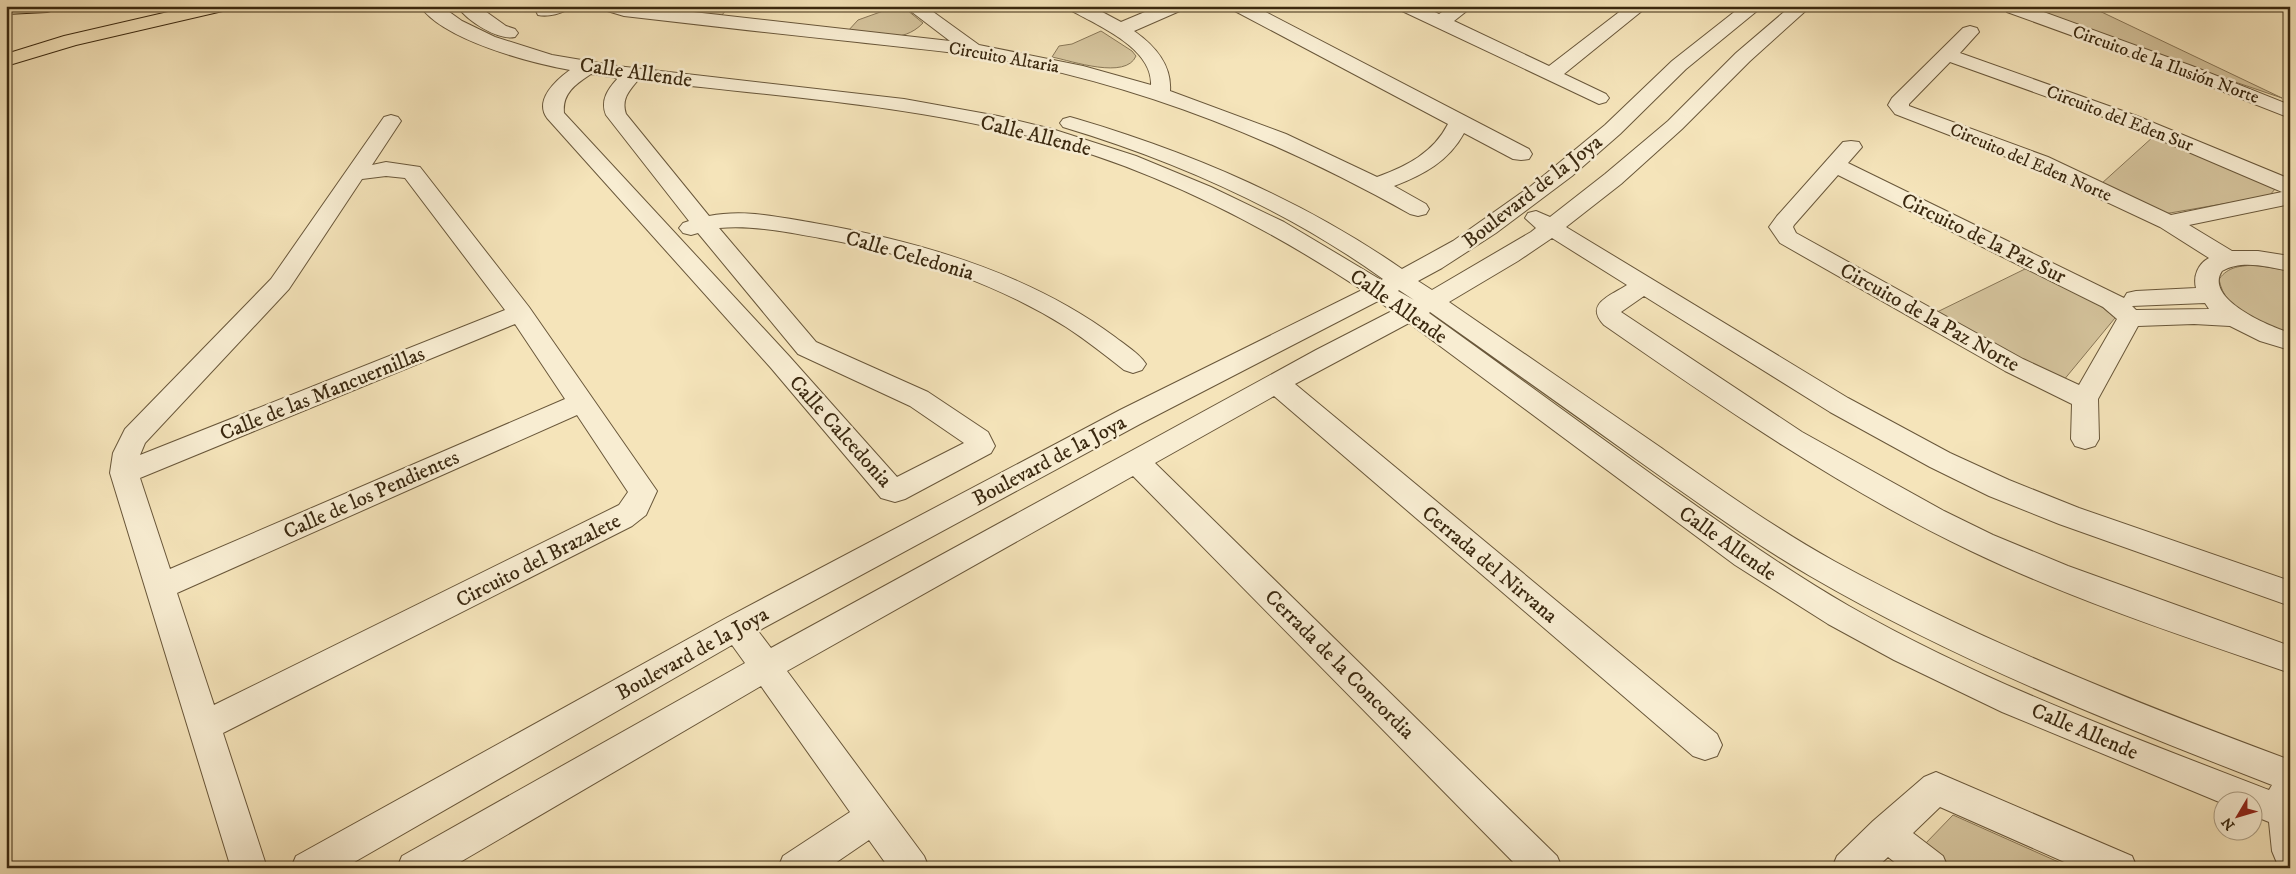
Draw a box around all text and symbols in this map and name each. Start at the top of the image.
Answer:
street label: Circuito de la Ilusión Norte [2069,21,2262,109]
street label: Circuito Altaria [947,37,1061,79]
street label: Calle Allende [578,52,694,94]
street label: Circuito del Eden Sur [2043,81,2196,157]
street label: Calle Allende [978,110,1094,162]
street label: Circuito del Eden Norte [1946,119,2115,207]
street label: Boulevard de la Joya [1458,129,1608,254]
street label: Circuito de la Paz Sur [1897,188,2070,290]
street label: Calle Celedonia [843,225,977,287]
street label: Circuito de la Paz Norte [1835,258,2024,378]
street label: Calle Allende [1345,264,1453,350]
street label: Calle de las Mancuernillas [216,341,429,447]
street label: Calle Calcedonia [783,370,897,493]
street label: Boulevard de la Joya [968,409,1131,512]
street label: Calle de los Pendientes [279,444,463,545]
street label: Cerrada del Nirvana [1416,500,1563,629]
street label: Calle Allende [1674,501,1782,587]
street label: Circuito del Brazalete [452,508,625,614]
street label: Cerrada de la Concordia [1259,584,1420,745]
street label: Boulevard de la Joya [612,601,773,706]
street label: Calle Allende [2027,698,2142,766]
north arrow [2214,792,2264,842]
text: N [2218,813,2239,833]

